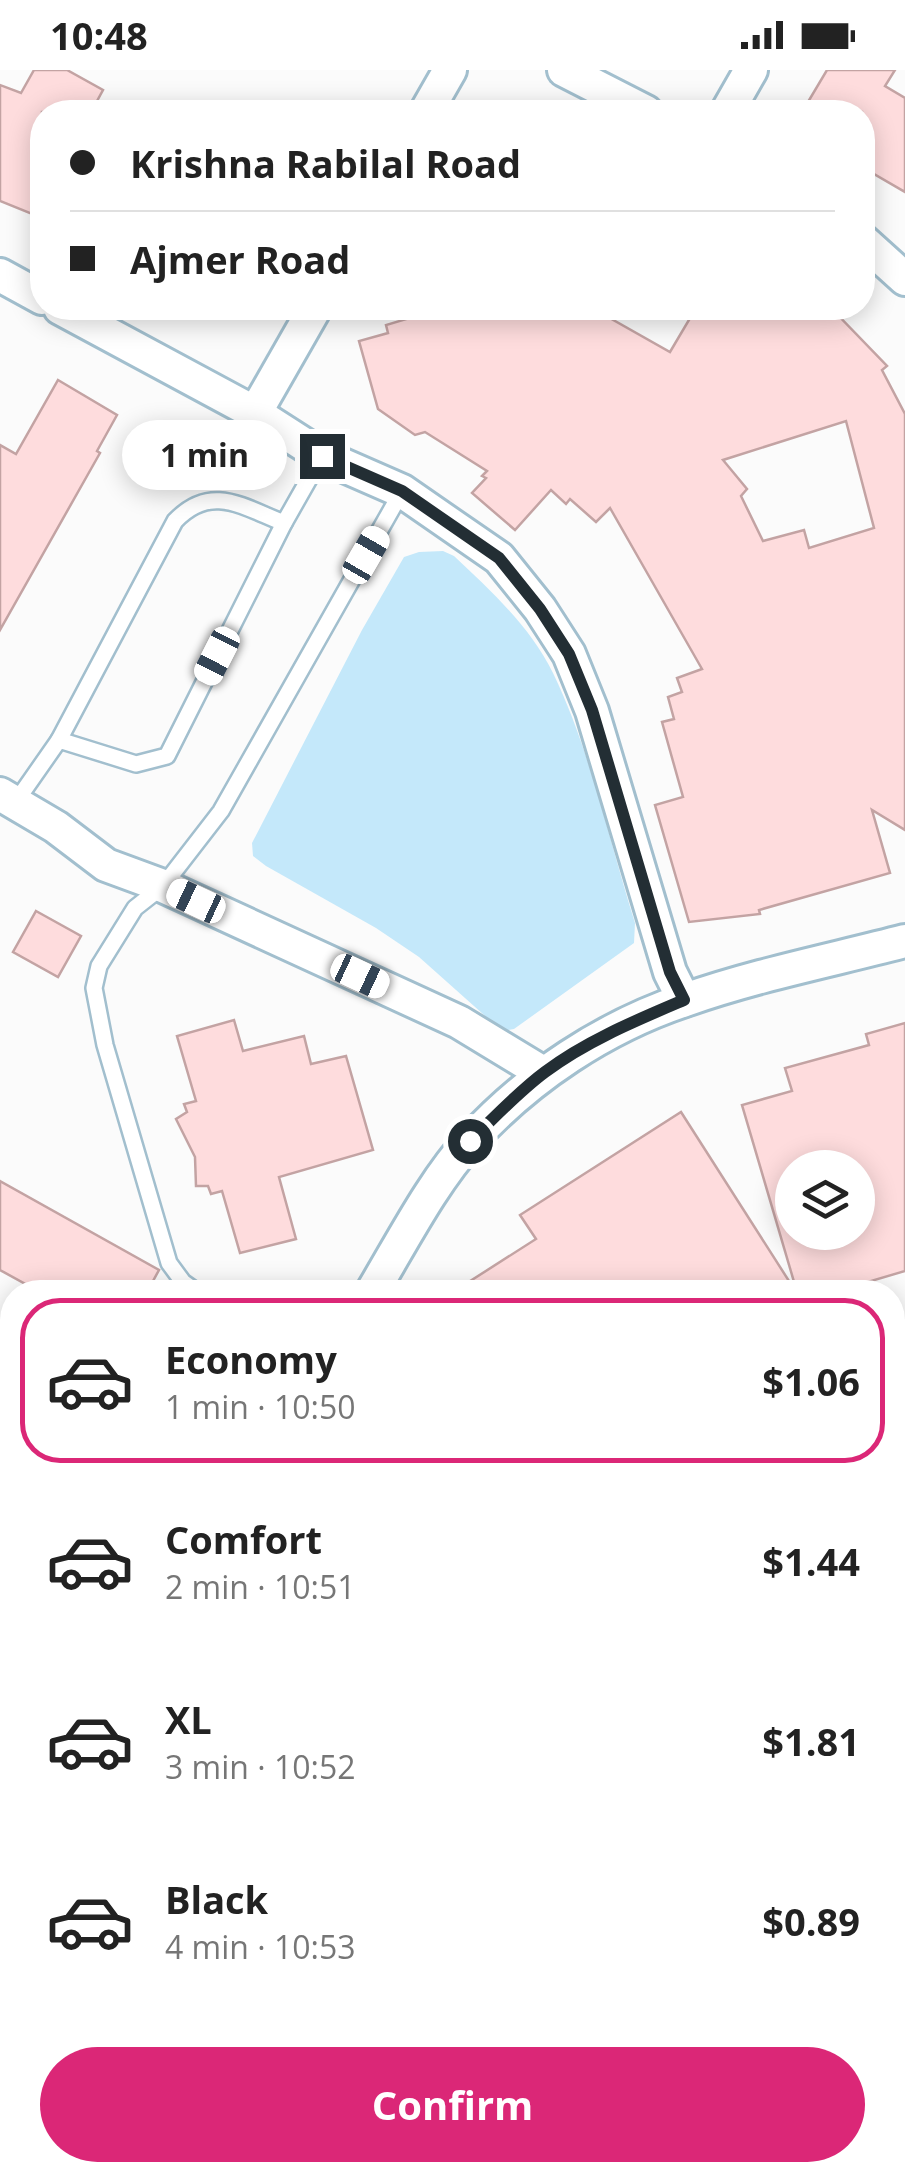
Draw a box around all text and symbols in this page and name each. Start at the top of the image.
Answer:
text: 10:48 [50,9,148,61]
text: Krishna Rabilal Road [130,137,521,189]
text: Ajmer Road [130,233,350,285]
callout: 1 min [122,421,287,491]
text: 1 min [160,433,249,476]
route end [300,434,345,479]
car [338,522,394,588]
car [190,622,244,690]
car [162,875,230,927]
car [326,950,394,1002]
route start [448,1119,493,1164]
map controls [775,1150,875,1250]
button: layers [775,1150,875,1250]
text: Economy [165,1333,337,1385]
icon: car [45,1336,135,1426]
text: $1.06 [762,1355,860,1407]
text: 1 min · 10:50 [165,1385,356,1428]
text: Comfort [165,1513,322,1565]
icon: car [45,1516,135,1606]
text: $1.44 [762,1535,860,1587]
text: 2 min · 10:51 [165,1565,356,1608]
text: XL [165,1693,212,1745]
icon: car [45,1696,135,1786]
text: $1.81 [762,1715,860,1767]
text: 3 min · 10:52 [165,1745,356,1788]
text: Black [165,1873,268,1925]
icon: car [45,1876,135,1966]
text: $0.89 [762,1895,860,1947]
text: 4 min · 10:53 [165,1925,356,1968]
button: Confirm [40,2047,865,2162]

